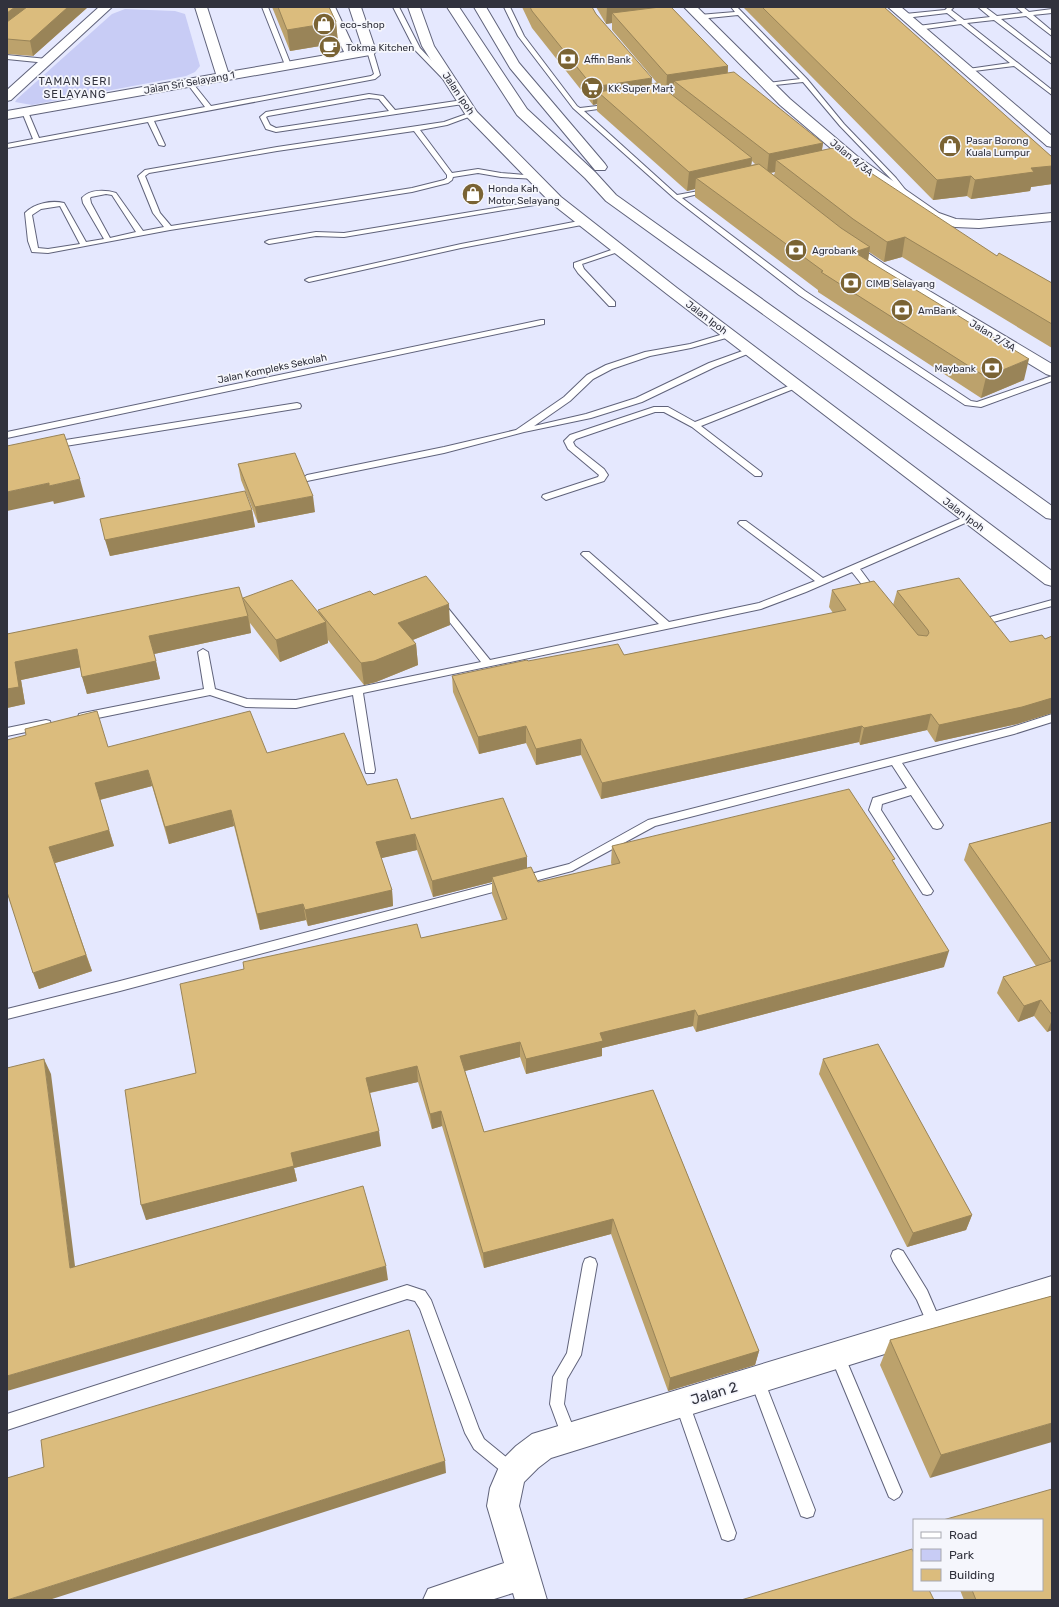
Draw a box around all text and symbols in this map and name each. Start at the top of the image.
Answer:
shop icon: eco-shop [311,11,337,37]
place label: eco-shop [340,19,385,31]
cafe icon: Tokma Kitchen [317,34,343,60]
place label: Tokma Kitchen [346,42,414,54]
bank icon: Affin Bank [555,46,581,72]
place label: Affin Bank [584,54,632,66]
street label: Jalan Sri Selayang 1 [143,69,236,97]
street label: Jalan Ipoh [440,70,477,117]
district label: TAMAN SERI SELAYANG [38,75,112,101]
supermarket icon: KK Super Mart [579,75,605,101]
place label: KK Super Mart [608,83,673,95]
shop icon: Pasar Borong Kuala Lumpur [937,133,963,159]
place label: Pasar Borong Kuala Lumpur [966,135,1030,159]
street label: Jalan 4/3A [827,137,876,179]
shop icon: Honda Kah Motor Selayang [460,181,486,207]
place label: Honda Kah Motor Selayang [488,183,560,207]
bank icon: Agrobank [783,237,809,263]
place label: Agrobank [812,245,858,257]
bank icon: CIMB Selayang [838,270,864,296]
place label: CIMB Selayang [866,278,935,290]
bank icon: AmBank [889,297,915,323]
street label: Jalan Ipoh [683,298,730,337]
place label: AmBank [918,305,958,317]
street label: Jalan 2/3A [967,317,1018,354]
street label: Jalan Kompleks Sekolah [216,351,328,386]
bank icon: Maybank [979,355,1005,381]
place label: Maybank [934,363,977,375]
street label: Jalan Ipoh [940,495,987,534]
street label: Jalan 2 [689,1378,739,1409]
legend [913,1519,1043,1591]
text: Road [949,1528,977,1542]
text: Park [949,1548,975,1562]
text: Building [949,1568,995,1582]

